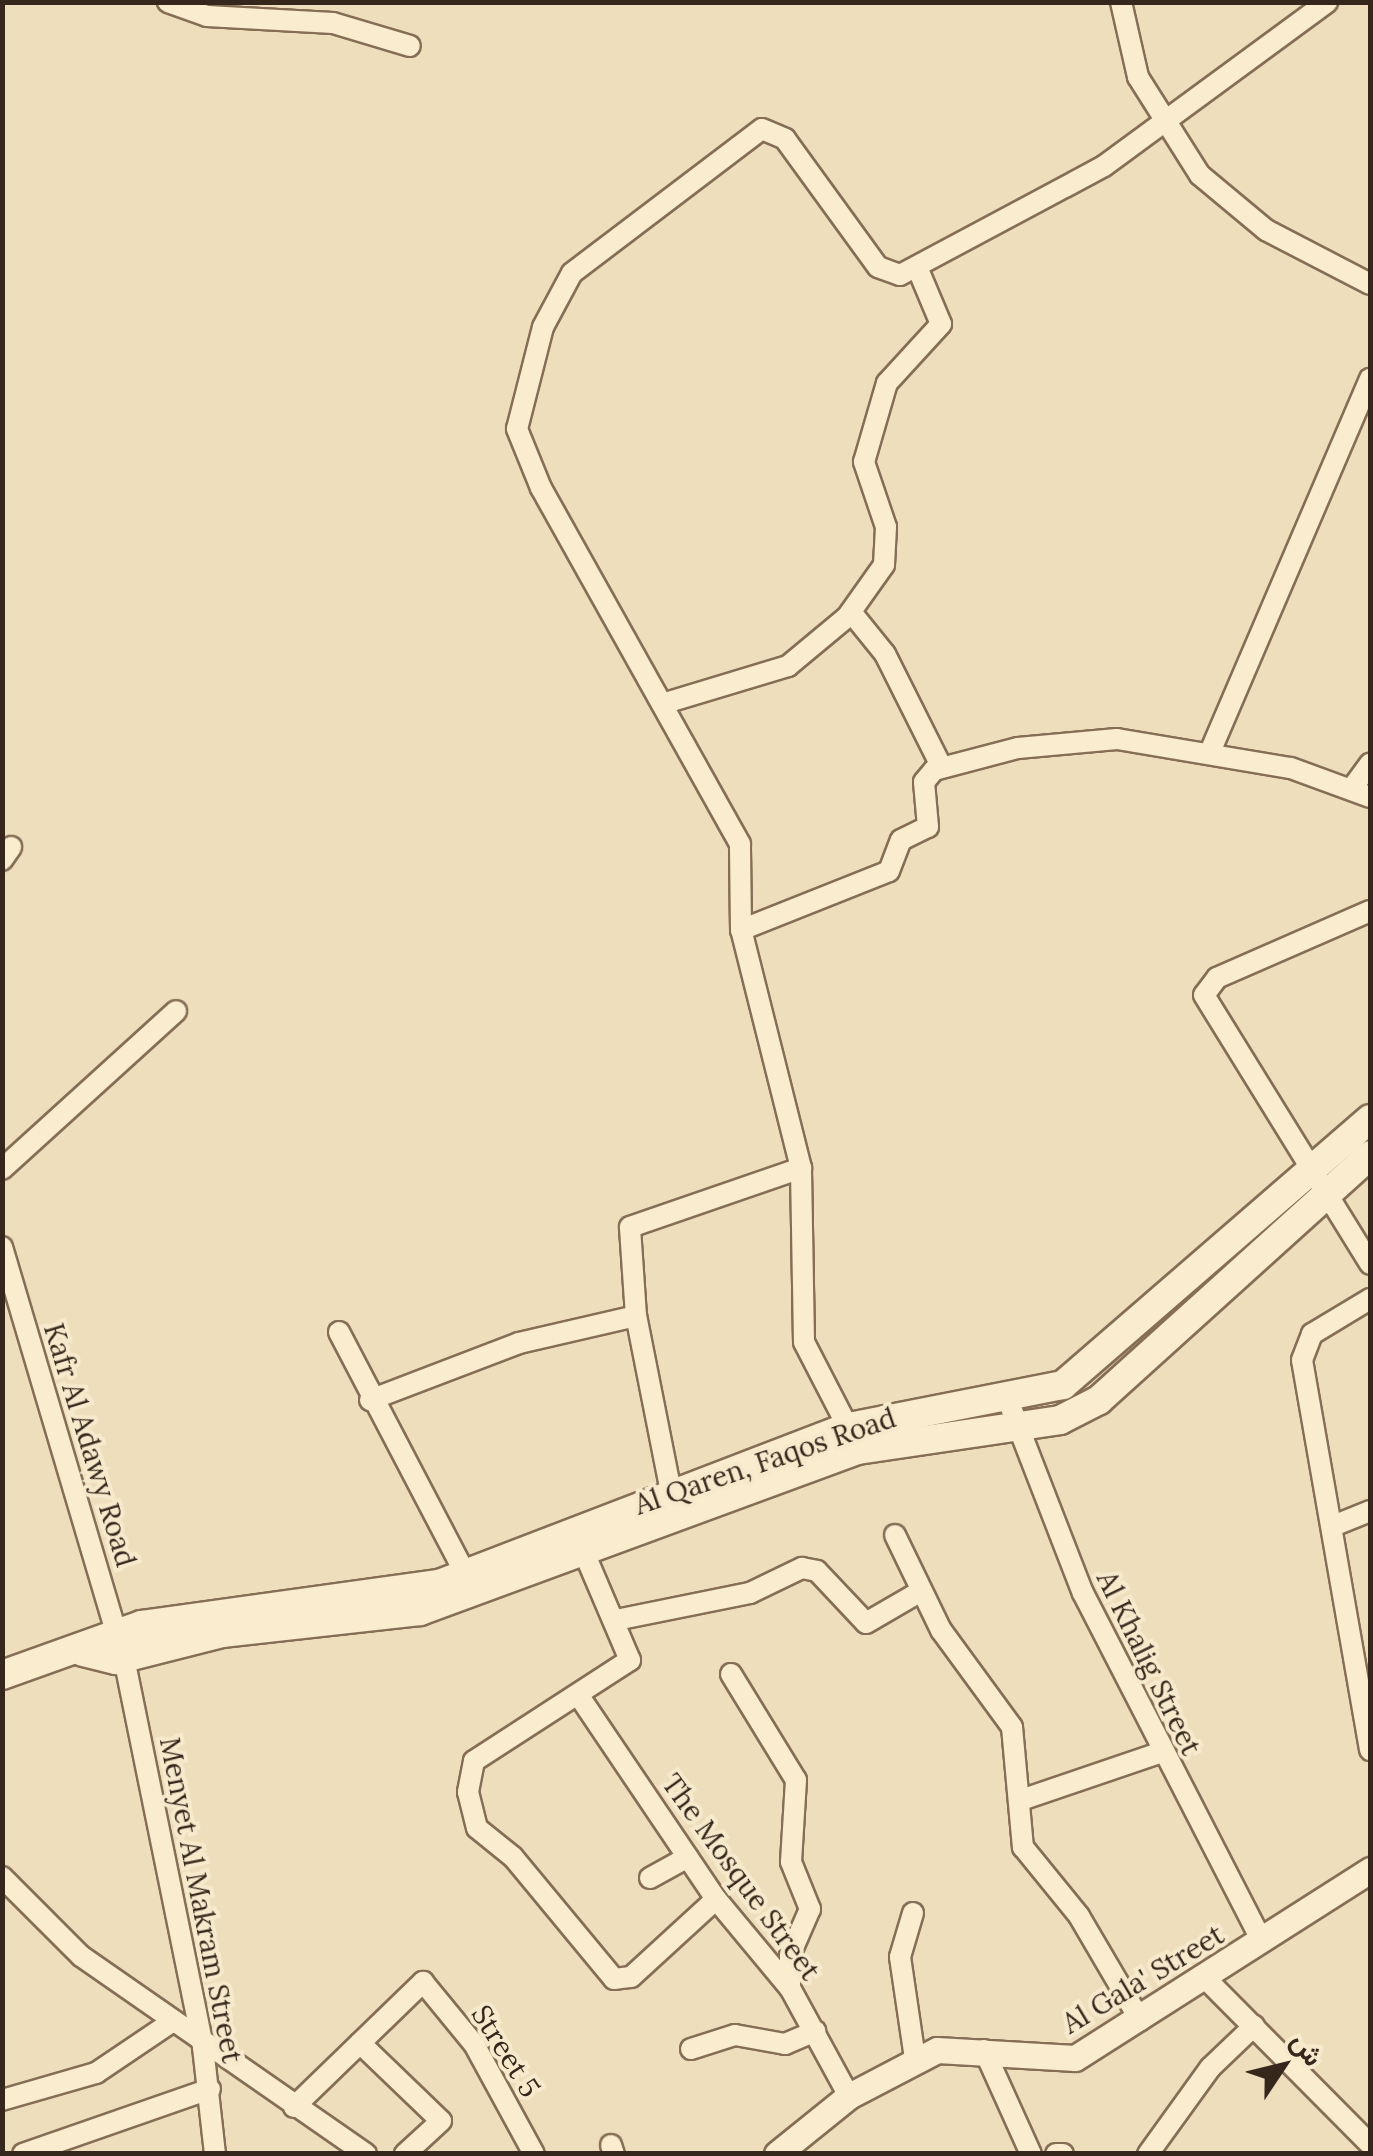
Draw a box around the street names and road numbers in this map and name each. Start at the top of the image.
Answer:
street label: Kafr Al Adawy Road [37,1319,143,1571]
street label: Al Qaren, Faqos Road [630,1401,900,1521]
street label: Al Khalig Street [1090,1566,1208,1760]
street label: Menyet Al Makram Street [153,1734,249,2066]
street label: The Mosque Street [655,1767,827,1987]
street label: Al Gala' Street [1056,1918,1230,2040]
street label: Street 5 [465,1999,547,2103]

